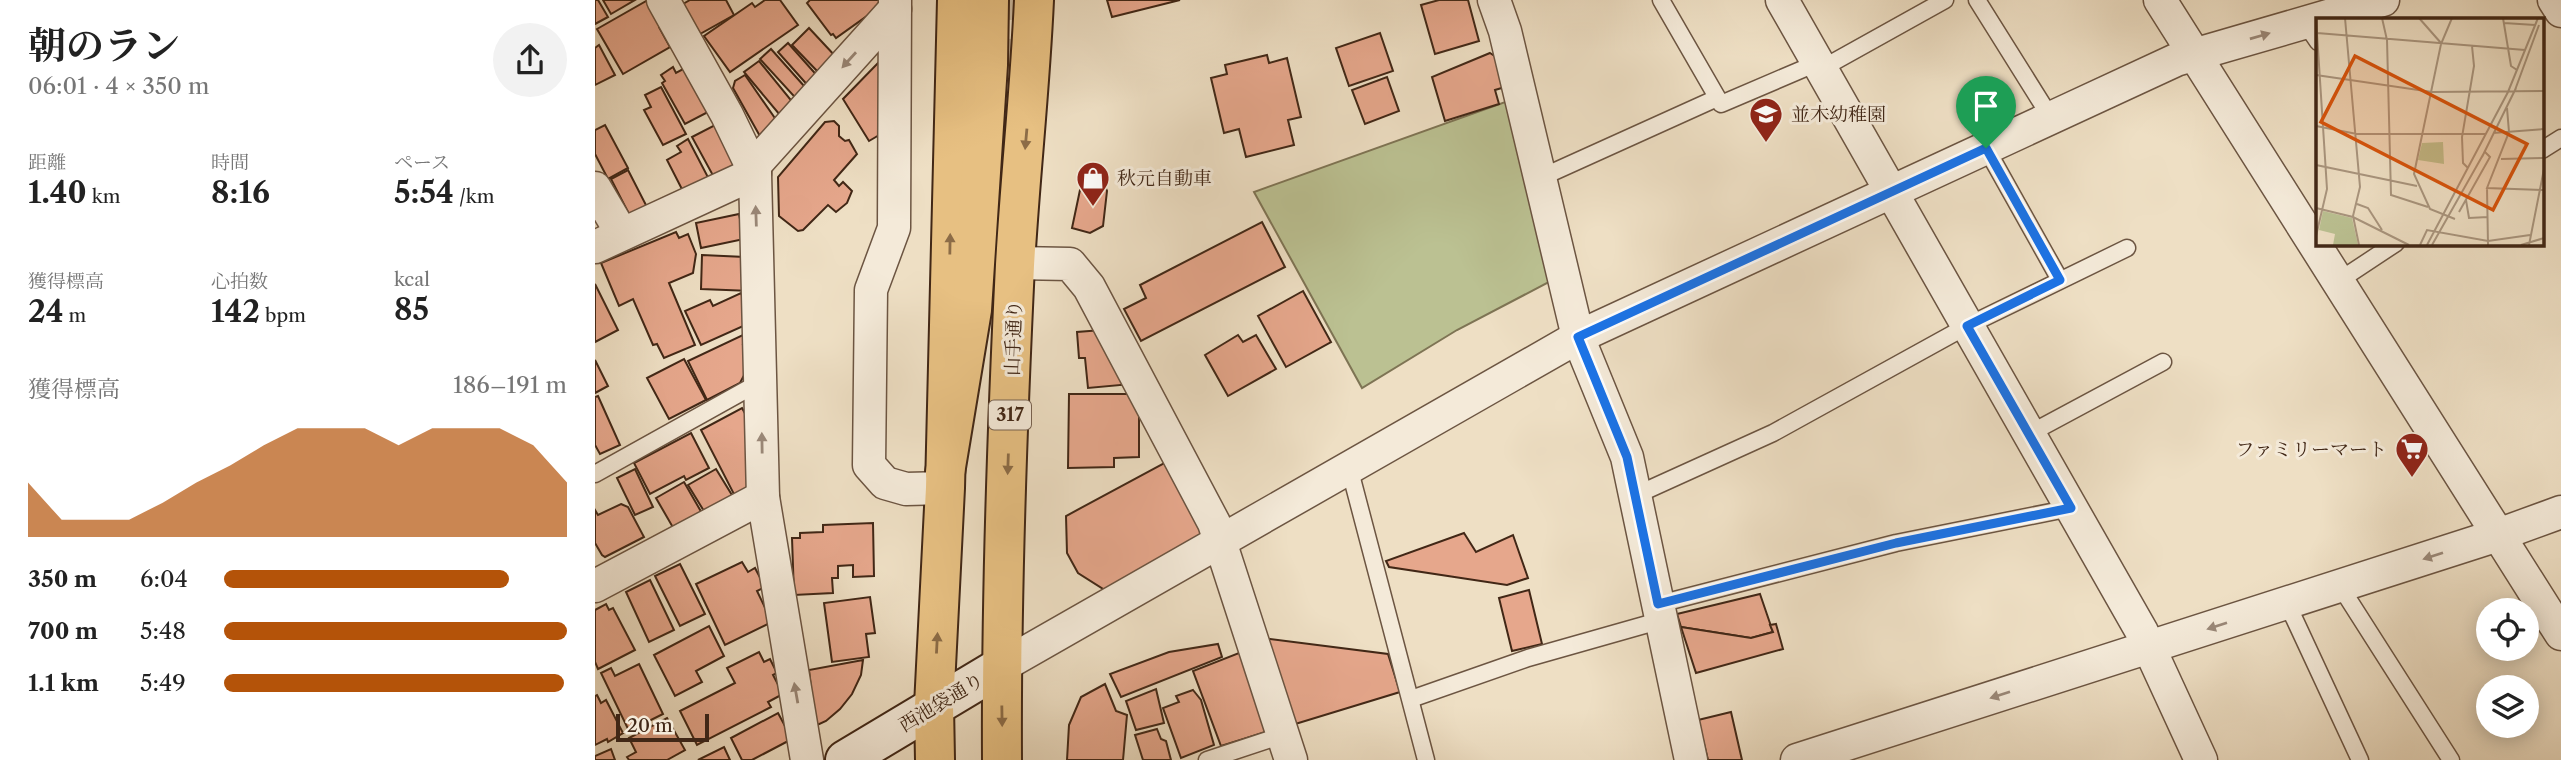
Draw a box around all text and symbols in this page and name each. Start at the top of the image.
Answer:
inset map [2316,18,2543,245]
text: 朝のラン [28,22,180,69]
button: share [493,23,567,97]
one-way arrow [2249,30,2271,41]
one-way arrow [842,51,858,68]
text: 06:01 · 4 × 350 m [28,72,209,100]
pin [1956,76,2016,148]
icon: arrive [1967,87,2005,125]
school or university icon: 並木幼稚園 [1747,95,1785,144]
place label: 並木幼稚園 [1791,103,1886,126]
one-way arrow [1020,128,1031,150]
text: 距離 [28,151,66,174]
text: 時間 [211,151,249,174]
text: ペース [394,151,450,174]
shop icon: 秋元自動車 [1074,159,1112,208]
place label: 秋元自動車 [1117,167,1212,190]
text: 1.40 [28,174,87,211]
text: 8:16 [211,174,270,211]
text: 5:54 [394,174,454,211]
text: km [87,185,120,208]
text: /km [454,185,494,208]
one-way arrow [750,205,762,227]
one-way arrow [945,233,956,255]
text: kcal [394,268,430,291]
text: 獲得標高 [28,270,104,293]
text: 心拍数 [211,270,268,293]
text: 85 [394,291,429,328]
text: 24 [28,293,64,330]
text: 142 [211,293,260,330]
street label: 山手通り [1001,300,1026,376]
text: m [64,304,86,327]
text: bpm [260,304,306,327]
text: 186–191 m [453,371,567,399]
text: 獲得標高 [28,375,120,403]
road number: 317 [989,400,1031,430]
supermarket icon: ファミリーマート [2393,430,2431,479]
one-way arrow [756,432,768,454]
place label: ファミリーマート [2235,438,2387,461]
one-way arrow [1003,453,1014,475]
one-way arrow [2423,551,2444,562]
text: 350 m [28,565,97,593]
text: 6:04 [140,565,188,593]
map controls [2476,598,2539,738]
button: locate [2476,598,2539,661]
text: 700 m [28,617,98,645]
text: 5:48 [140,617,186,645]
one-way arrow [2206,621,2227,632]
one-way arrow [932,632,943,654]
street label: 西池袋通り [895,668,988,737]
text: 1.1 km [28,669,99,697]
text: 5:49 [140,669,186,697]
button: layers [2476,675,2539,738]
one-way arrow [790,682,801,704]
one-way arrow [1990,691,2011,701]
one-way arrow [996,705,1008,727]
scale bar [616,711,709,743]
text: 20 m [627,714,673,737]

